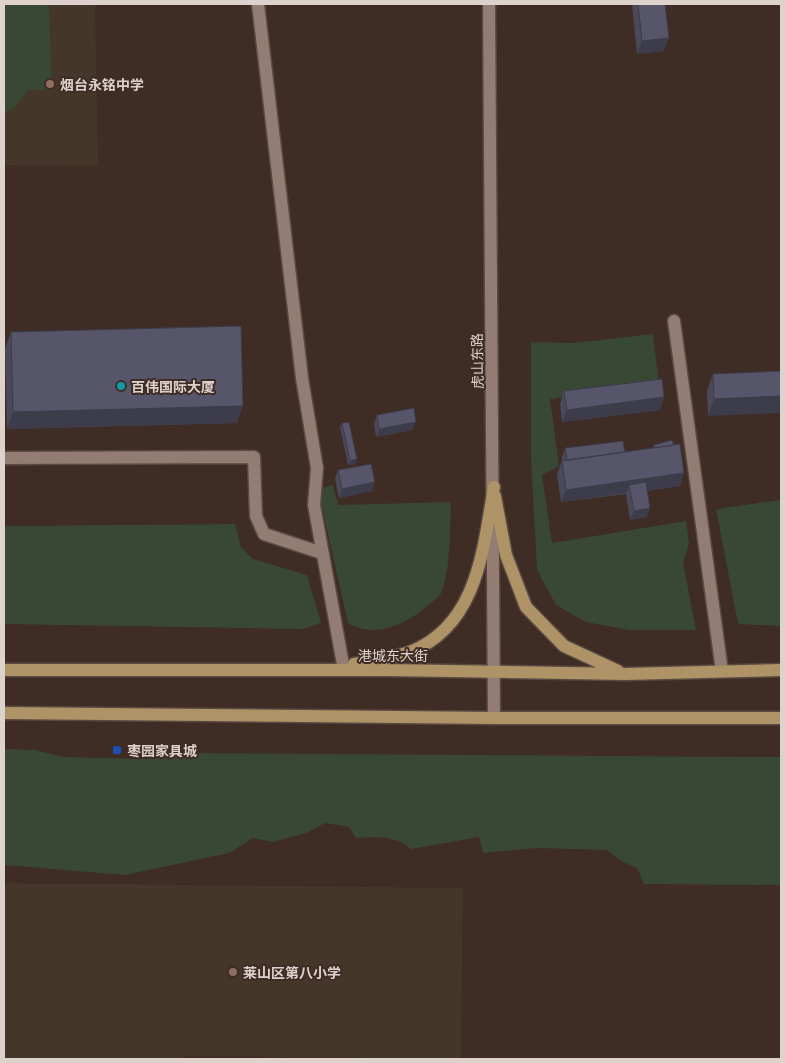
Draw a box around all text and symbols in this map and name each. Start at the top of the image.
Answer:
place label: 烟台永铭中学 [60,76,144,93]
marker: 烟台永铭中学 [44,78,56,90]
street label: 虎山东路 [468,333,486,389]
place label: 百伟国际大厦 [131,378,215,395]
marker: 百伟国际大厦 [115,380,127,392]
street label: 港城东大街 [358,647,428,664]
place label: 枣园家具城 [127,742,197,759]
marker: 枣园家具城 [111,744,123,756]
place label: 莱山区第八小学 [243,964,341,981]
marker: 莱山区第八小学 [227,966,239,978]

